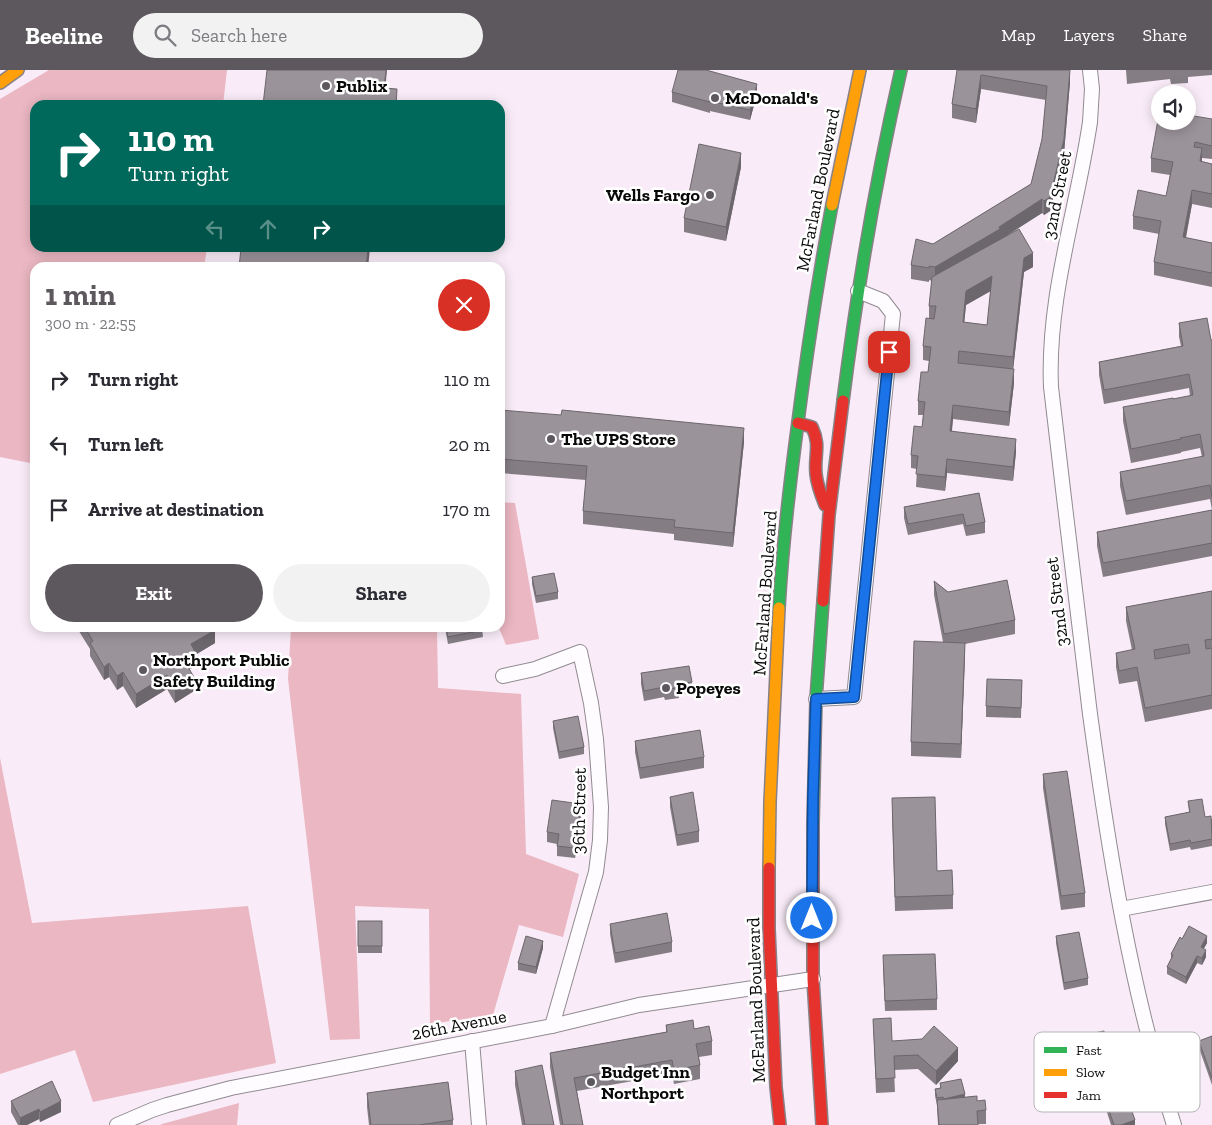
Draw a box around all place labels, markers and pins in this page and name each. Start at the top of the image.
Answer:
place label: Publix [336,75,388,97]
marker: Publix [320,80,332,92]
place label: McDonald's [725,87,818,109]
marker: McDonald's [709,92,721,104]
place label: Wells Fargo [606,184,701,206]
marker: Wells Fargo [704,189,716,201]
pin [868,331,910,373]
place label: The UPS Store [561,428,676,450]
marker: The UPS Store [545,433,557,445]
place label: Northport Public Safety Building [153,649,290,692]
marker: Northport Public Safety Building [137,664,149,676]
place label: Popeyes [676,677,741,699]
marker: Popeyes [660,682,672,694]
place label: Budget Inn Northport [601,1061,690,1104]
marker: Budget Inn Northport [585,1076,597,1088]

